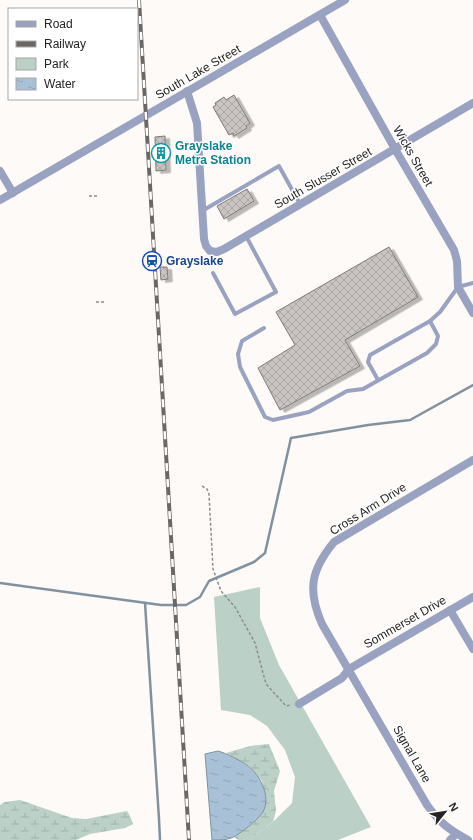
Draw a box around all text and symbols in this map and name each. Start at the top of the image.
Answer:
legend [8,8,138,100]
text: Road [44,17,73,31]
text: Railway [44,37,86,51]
street label: South Lake Street [153,42,244,102]
text: Park [44,57,70,71]
text: Water [44,77,76,91]
street label: Wicks Street [390,123,436,189]
place label: Grayslake Metra Station [175,139,251,167]
building icon: Grayslake Metra Station [150,142,172,164]
street label: South Slusser Street [272,144,375,212]
station icon: Grayslake [141,250,163,272]
place label: Grayslake [166,254,224,268]
street label: Cross Arm Drive [327,480,409,538]
street label: Sommerset Drive [361,593,449,651]
street label: Signal Lane [390,723,434,785]
north arrow [425,792,465,832]
text: N [446,801,461,813]

